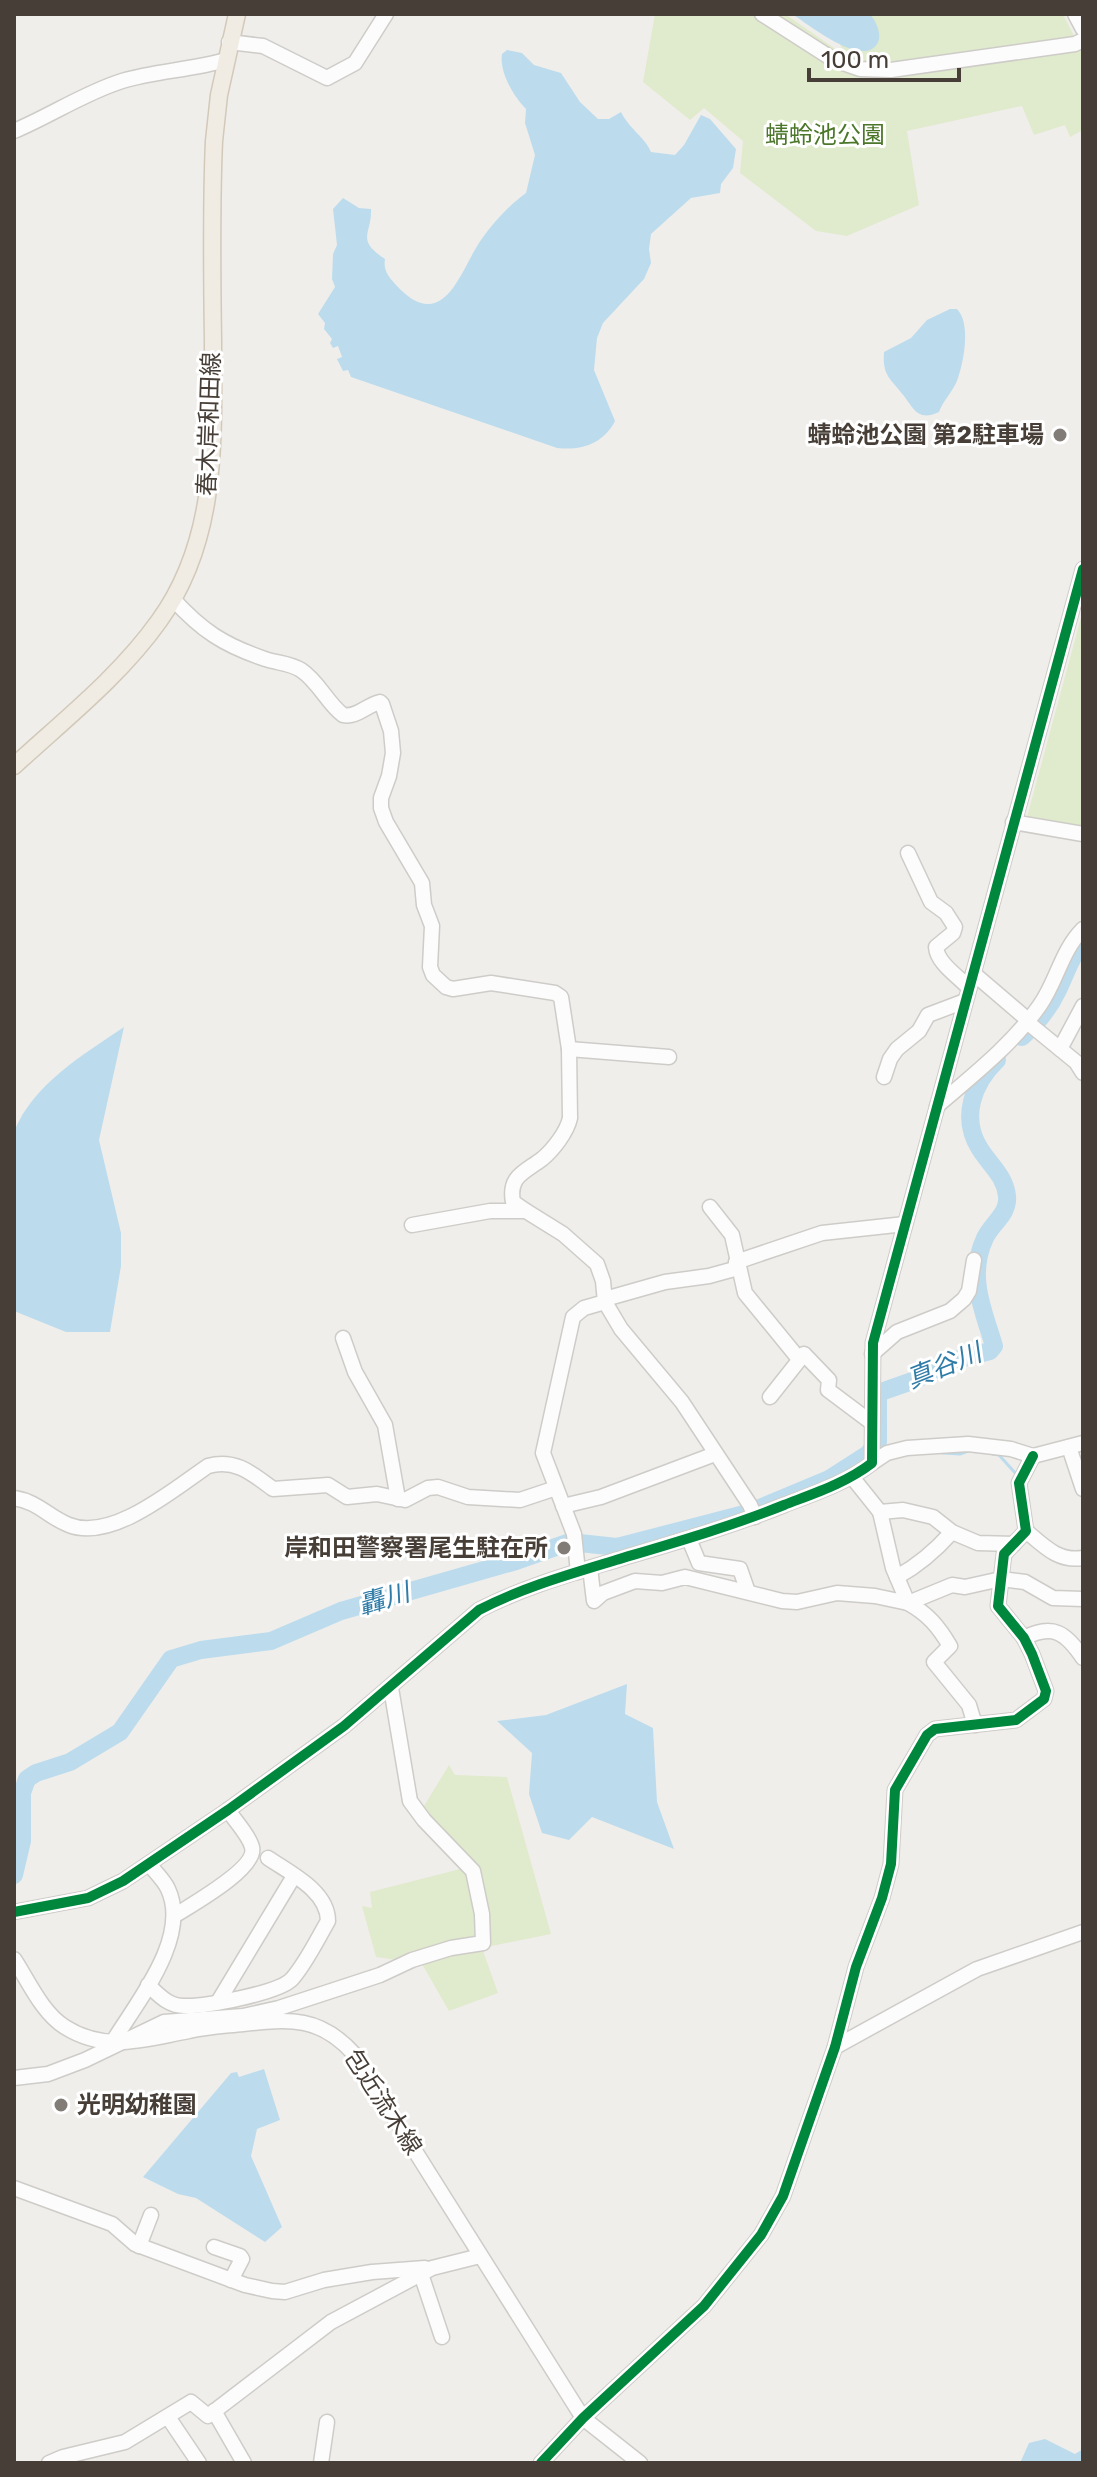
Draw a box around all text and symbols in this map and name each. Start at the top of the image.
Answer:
scale bar [809,32,959,82]
text: 100 m [821,46,889,74]
park label: 蜻蛉池公園 [765,121,885,149]
street label: 春木岸和田線 [192,352,226,496]
place label: 蜻蛉池公園 第2駐車場 [807,421,1044,449]
marker: 蜻蛉池公園 第2駐車場 [1051,426,1069,444]
water label: 真谷川 [902,1336,989,1395]
place label: 岸和田警察署尾生駐在所 [284,1534,548,1562]
marker: 岸和田警察署尾生駐在所 [555,1539,573,1557]
water label: 轟川 [355,1576,416,1621]
street label: 包近流木線 [339,2044,427,2160]
place label: 光明幼稚園 [77,2091,197,2119]
marker: 光明幼稚園 [52,2096,70,2114]

